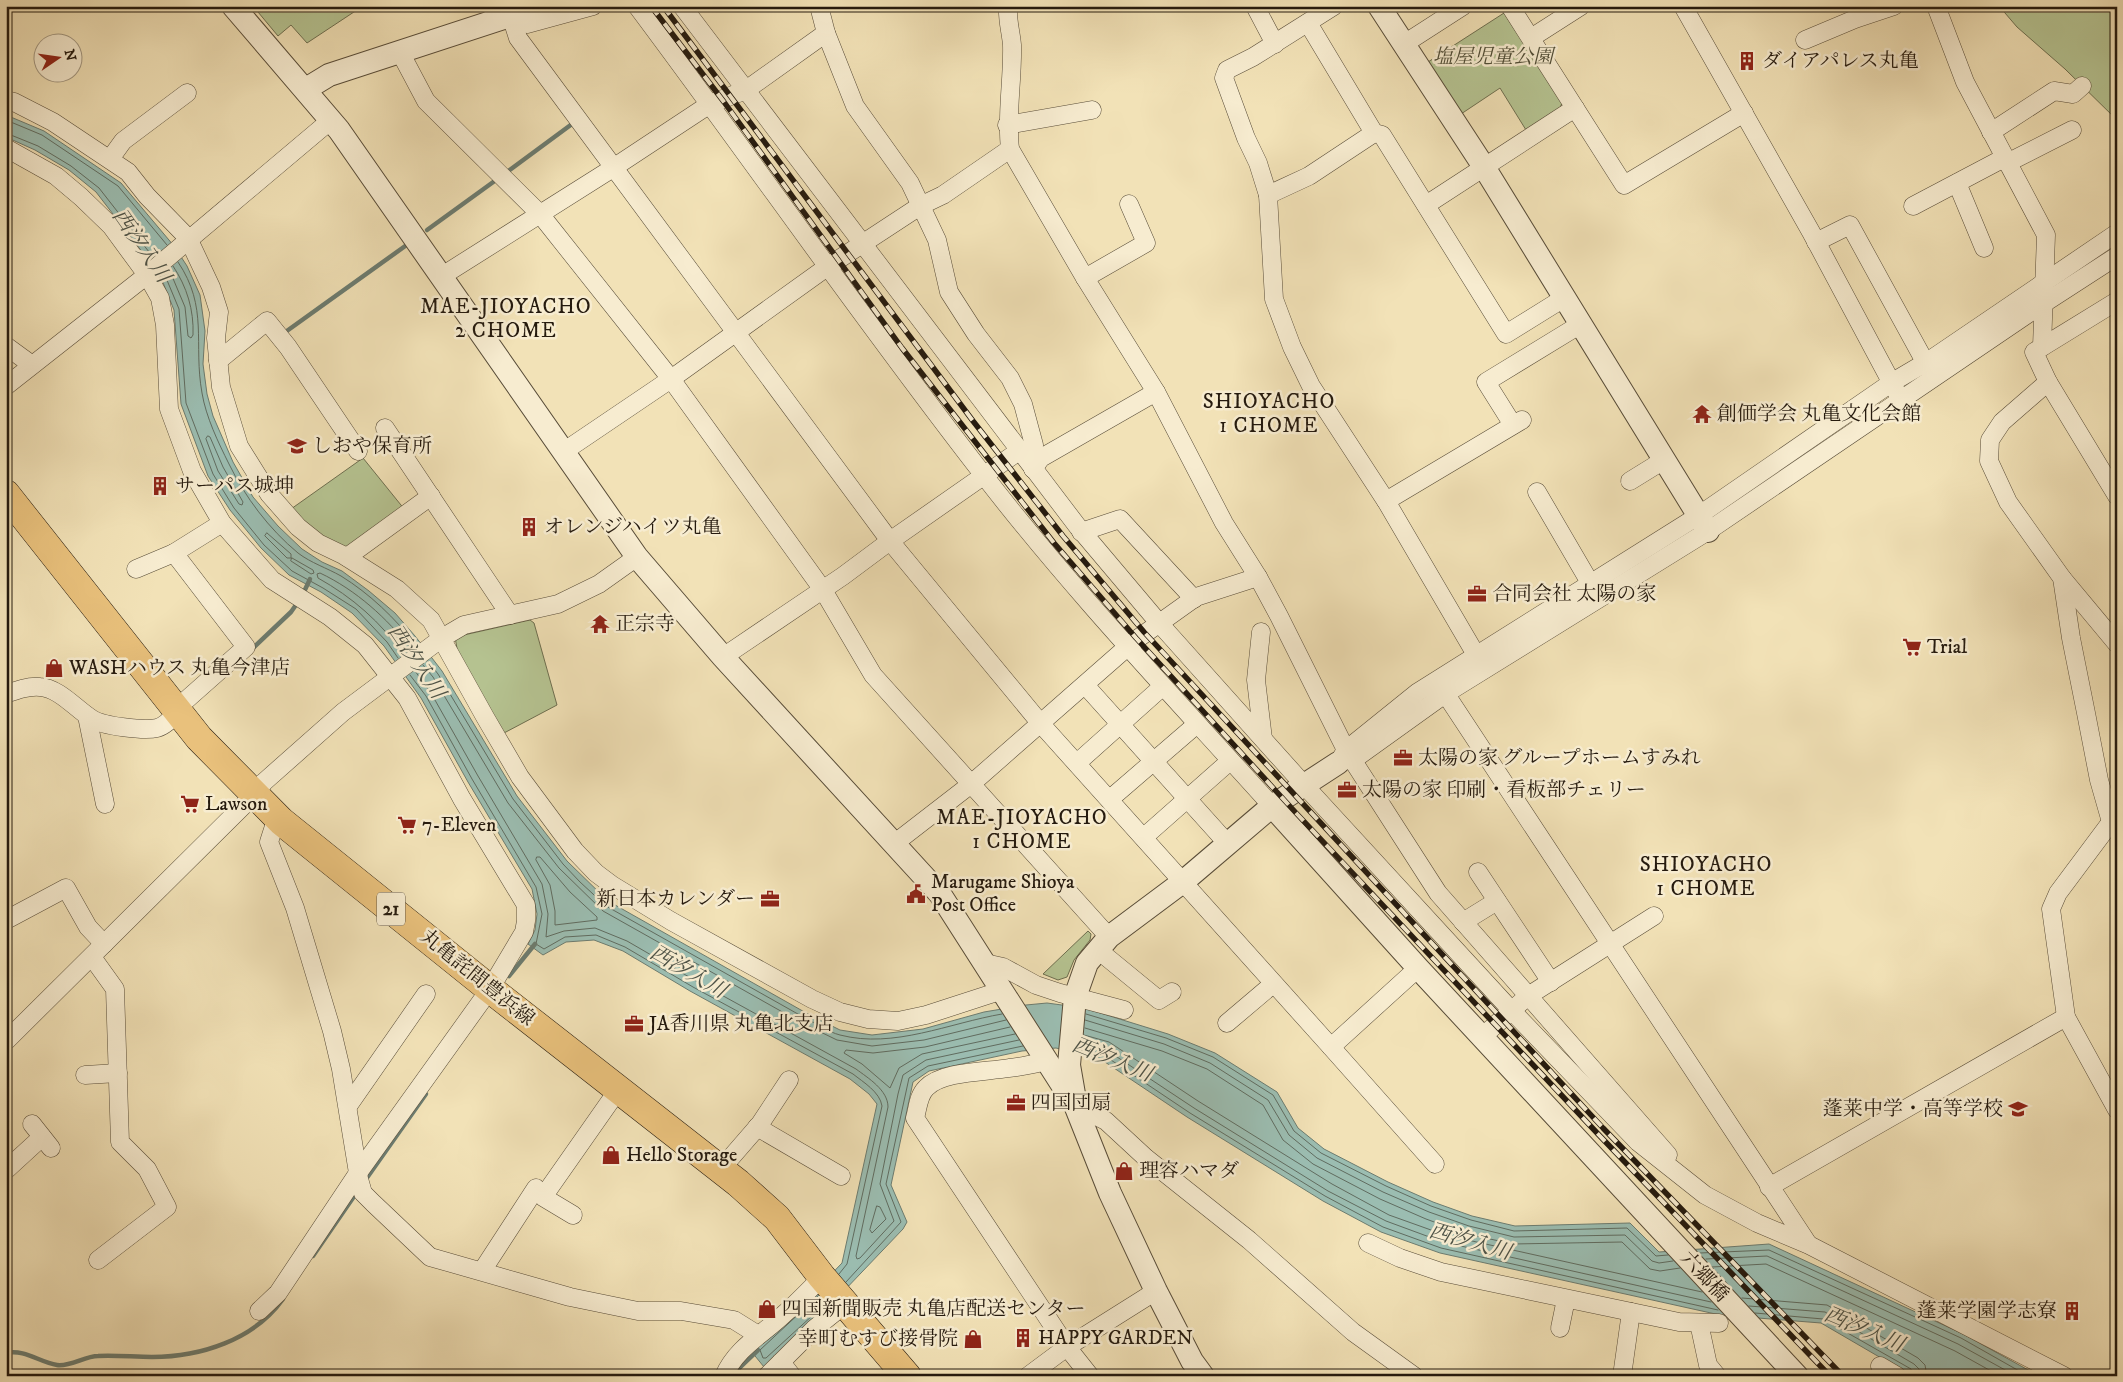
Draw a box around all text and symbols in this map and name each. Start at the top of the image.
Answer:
north arrow [32,32,82,82]
park label: 塩屋児童公園 [1433,45,1556,70]
text: N [60,48,80,63]
place label: ダイアパレス丸亀 [1762,49,1919,74]
building icon: ダイアパレス丸亀 [1736,50,1758,72]
water label: 西汐入川 [106,204,177,289]
district label: MAE-JIOYACHO 2 CHOME [420,294,592,344]
district label: SHIOYACHO 1 CHOME [1203,389,1335,439]
place label: 創価学会 丸亀文化会館 [1717,402,1921,427]
temple icon: 創価学会 丸亀文化会館 [1691,403,1713,425]
place label: しおや保育所 [312,434,432,459]
school or university icon: しおや保育所 [286,435,308,457]
place label: サーパス城坤 [175,474,294,499]
building icon: サーパス城坤 [149,475,171,497]
place label: オレンジハイツ丸亀 [544,515,722,540]
building icon: オレンジハイツ丸亀 [518,516,540,538]
place label: 合同会社 太陽の家 [1492,582,1656,607]
office icon: 合同会社 太陽の家 [1466,583,1488,605]
place label: 正宗寺 [615,612,675,637]
temple icon: 正宗寺 [589,613,611,635]
water label: 西汐入川 [382,620,451,706]
place label: Trial [1927,635,1967,660]
supermarket icon: Trial [1901,636,1923,658]
place label: WASHハウス 丸亀今津店 [68,656,290,681]
shop icon: WASHハウス 丸亀今津店 [43,657,65,679]
place label: 太陽の家 グループホームすみれ [1418,746,1701,771]
office icon: 太陽の家 グループホームすみれ [1392,747,1414,769]
place label: 太陽の家 印刷・看板部チェリー [1362,778,1646,803]
office icon: 太陽の家 印刷・看板部チェリー [1336,779,1358,801]
place label: Lawson [205,792,268,817]
supermarket icon: Lawson [179,793,201,815]
district label: MAE-JIOYACHO 1 CHOME [936,805,1108,855]
place label: 7-Eleven [422,813,497,838]
supermarket icon: 7-Eleven [396,814,418,836]
district label: SHIOYACHO 1 CHOME [1640,852,1772,902]
place label: Marugame Shioya Post Office [931,870,1075,918]
public building icon: Marugame Shioya Post Office [905,883,927,905]
place label: 新日本カレンダー [596,887,755,912]
office icon: 新日本カレンダー [759,888,781,910]
road number: 21 [377,892,405,926]
street label: 丸亀詫間豊浜線 [415,924,539,1032]
water label: 西汐入川 [645,940,733,1005]
place label: JA香川県 丸亀北支店 [647,1012,834,1037]
office icon: JA香川県 丸亀北支店 [623,1013,645,1035]
water label: 西汐入川 [1068,1032,1158,1089]
place label: 四国団扇 [1031,1091,1111,1116]
office icon: 四国団扇 [1005,1092,1027,1114]
place label: 蓬莱中学・高等学校 [1823,1097,2003,1122]
school or university icon: 蓬莱中学・高等学校 [2007,1098,2029,1120]
place label: Hello Storage [626,1143,737,1168]
shop icon: Hello Storage [600,1144,622,1166]
place label: 理容ハマダ [1139,1159,1239,1184]
shop icon: 理容ハマダ [1113,1160,1135,1182]
water label: 西汐入川 [1426,1218,1516,1267]
street label: 六郷橋 [1674,1247,1734,1307]
place label: 四国新聞販売 丸亀店配送センター [782,1297,1086,1322]
shop icon: 四国新聞販売 丸亀店配送センター [756,1298,778,1320]
place label: 蓬莱学園学志寮 [1917,1299,2057,1324]
building icon: 蓬莱学園学志寮 [2061,1300,2083,1322]
water label: 西汐入川 [1820,1302,1910,1359]
place label: HAPPY GARDEN [1038,1326,1193,1351]
place label: 幸町むすび接骨院 [798,1327,958,1352]
building icon: HAPPY GARDEN [1012,1327,1034,1349]
shop icon: 幸町むすび接骨院 [962,1328,984,1350]

